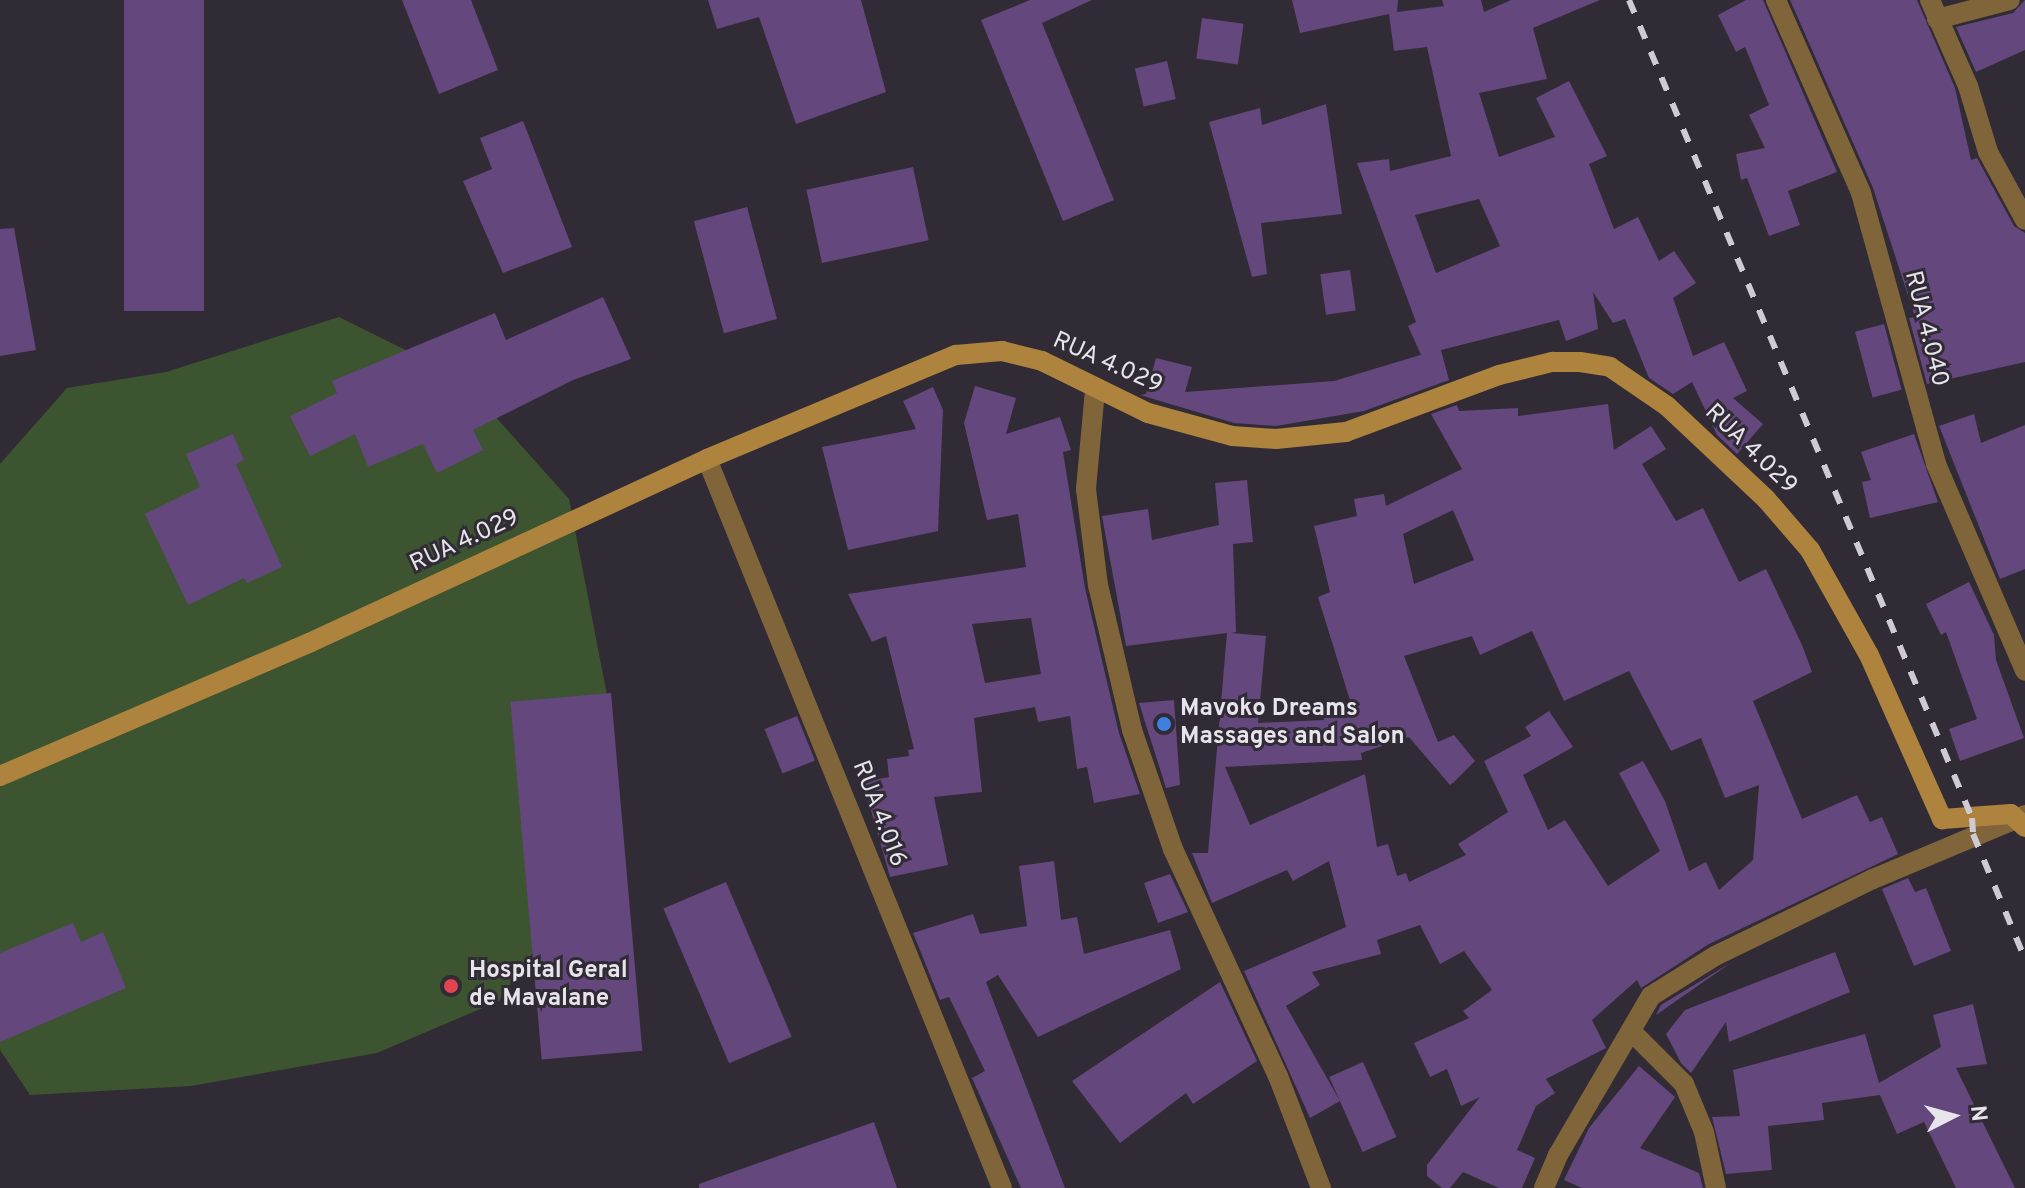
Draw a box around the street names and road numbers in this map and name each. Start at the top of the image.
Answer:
street label: RUA 4.040 [1897,268,1953,390]
street label: RUA 4.029 [1047,327,1167,401]
street label: RUA 4.029 [1698,399,1802,501]
street label: RUA 4.029 [405,504,525,580]
street label: RUA 4.016 [844,756,912,872]

